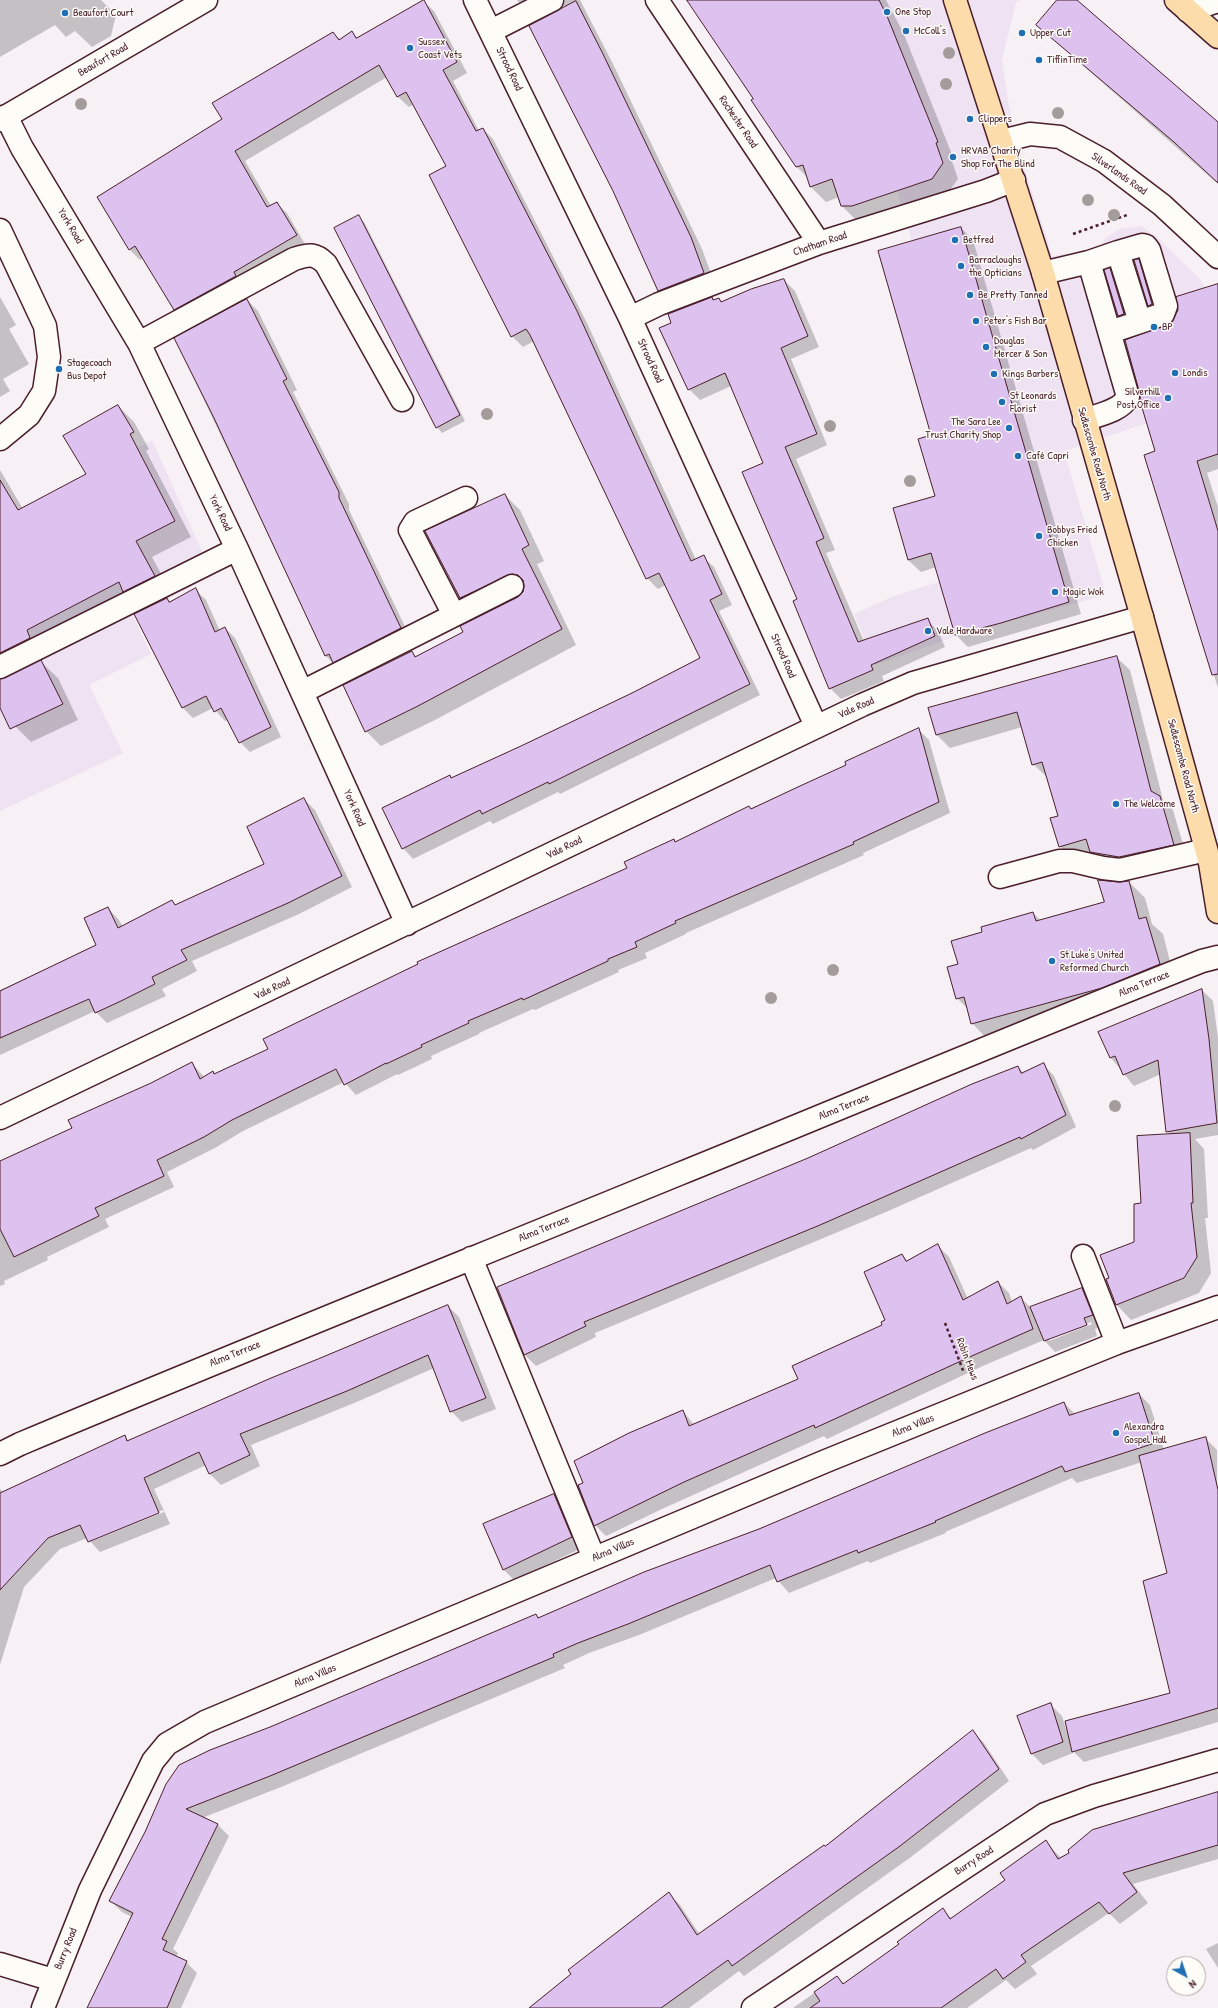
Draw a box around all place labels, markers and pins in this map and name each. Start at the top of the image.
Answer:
place label: One Stop [895,5,931,19]
place label: Beaufort Court [73,6,133,20]
marker: One Stop [882,7,892,17]
marker: Beaufort Court [60,8,70,18]
place label: McColl's [914,24,946,38]
marker: McColl's [901,26,911,36]
place label: Upper Cut [1030,26,1071,40]
marker: Upper Cut [1017,28,1027,38]
place label: Sussex Coast Vets [418,35,462,61]
marker: Sussex Coast Vets [405,43,415,53]
place label: TiffinTime [1047,53,1087,67]
marker: TiffinTime [1034,55,1044,65]
place label: Clippers [978,112,1012,126]
marker: Clippers [965,114,975,124]
place label: HRVAB Charity Shop For The Blind [961,144,1035,170]
marker: HRVAB Charity Shop For The Blind [948,152,958,162]
place label: Betfred [963,233,994,247]
marker: Betfred [950,235,960,245]
place label: Barracloughs the Opticians [969,253,1022,279]
marker: Barracloughs the Opticians [956,261,966,271]
place label: Be Pretty Tanned [978,288,1047,302]
marker: Be Pretty Tanned [965,290,975,300]
place label: Peter's Fish Bar [984,314,1047,328]
marker: Peter's Fish Bar [971,316,981,326]
place label: BP [1162,320,1173,334]
marker: BP [1149,322,1159,332]
place label: Douglas Mercer & Son [994,334,1047,360]
marker: Douglas Mercer & Son [981,342,991,352]
place label: Stagecoach Bus Depot [67,356,111,382]
marker: Stagecoach Bus Depot [54,364,64,374]
place label: Londis [1183,366,1207,380]
place label: Kings Barbers [1002,367,1058,381]
marker: Londis [1170,368,1180,378]
marker: Kings Barbers [989,369,999,379]
place label: Silverhill Post Office [1117,385,1160,411]
place label: St Leonards Florist [1010,389,1056,415]
marker: Silverhill Post Office [1163,393,1173,403]
marker: St Leonards Florist [997,397,1007,407]
place label: The Sara Lee Trust Charity Shop [925,415,1001,441]
marker: The Sara Lee Trust Charity Shop [1004,423,1014,433]
place label: Café Capri [1026,449,1069,463]
marker: Café Capri [1013,451,1023,461]
place label: Bobbys Fried Chicken [1047,523,1097,549]
marker: Bobbys Fried Chicken [1034,531,1044,541]
place label: Magic Wok [1063,585,1104,599]
marker: Magic Wok [1050,587,1060,597]
place label: Vale Hardware [936,624,992,638]
marker: Vale Hardware [923,626,933,636]
place label: The Welcome [1124,797,1175,811]
marker: The Welcome [1111,799,1121,809]
place label: St Luke's United Reformed Church [1060,948,1129,974]
marker: St Luke's United Reformed Church [1047,956,1057,966]
place label: Alexandra Gospel Hall [1124,1420,1167,1446]
marker: Alexandra Gospel Hall [1111,1428,1121,1438]

